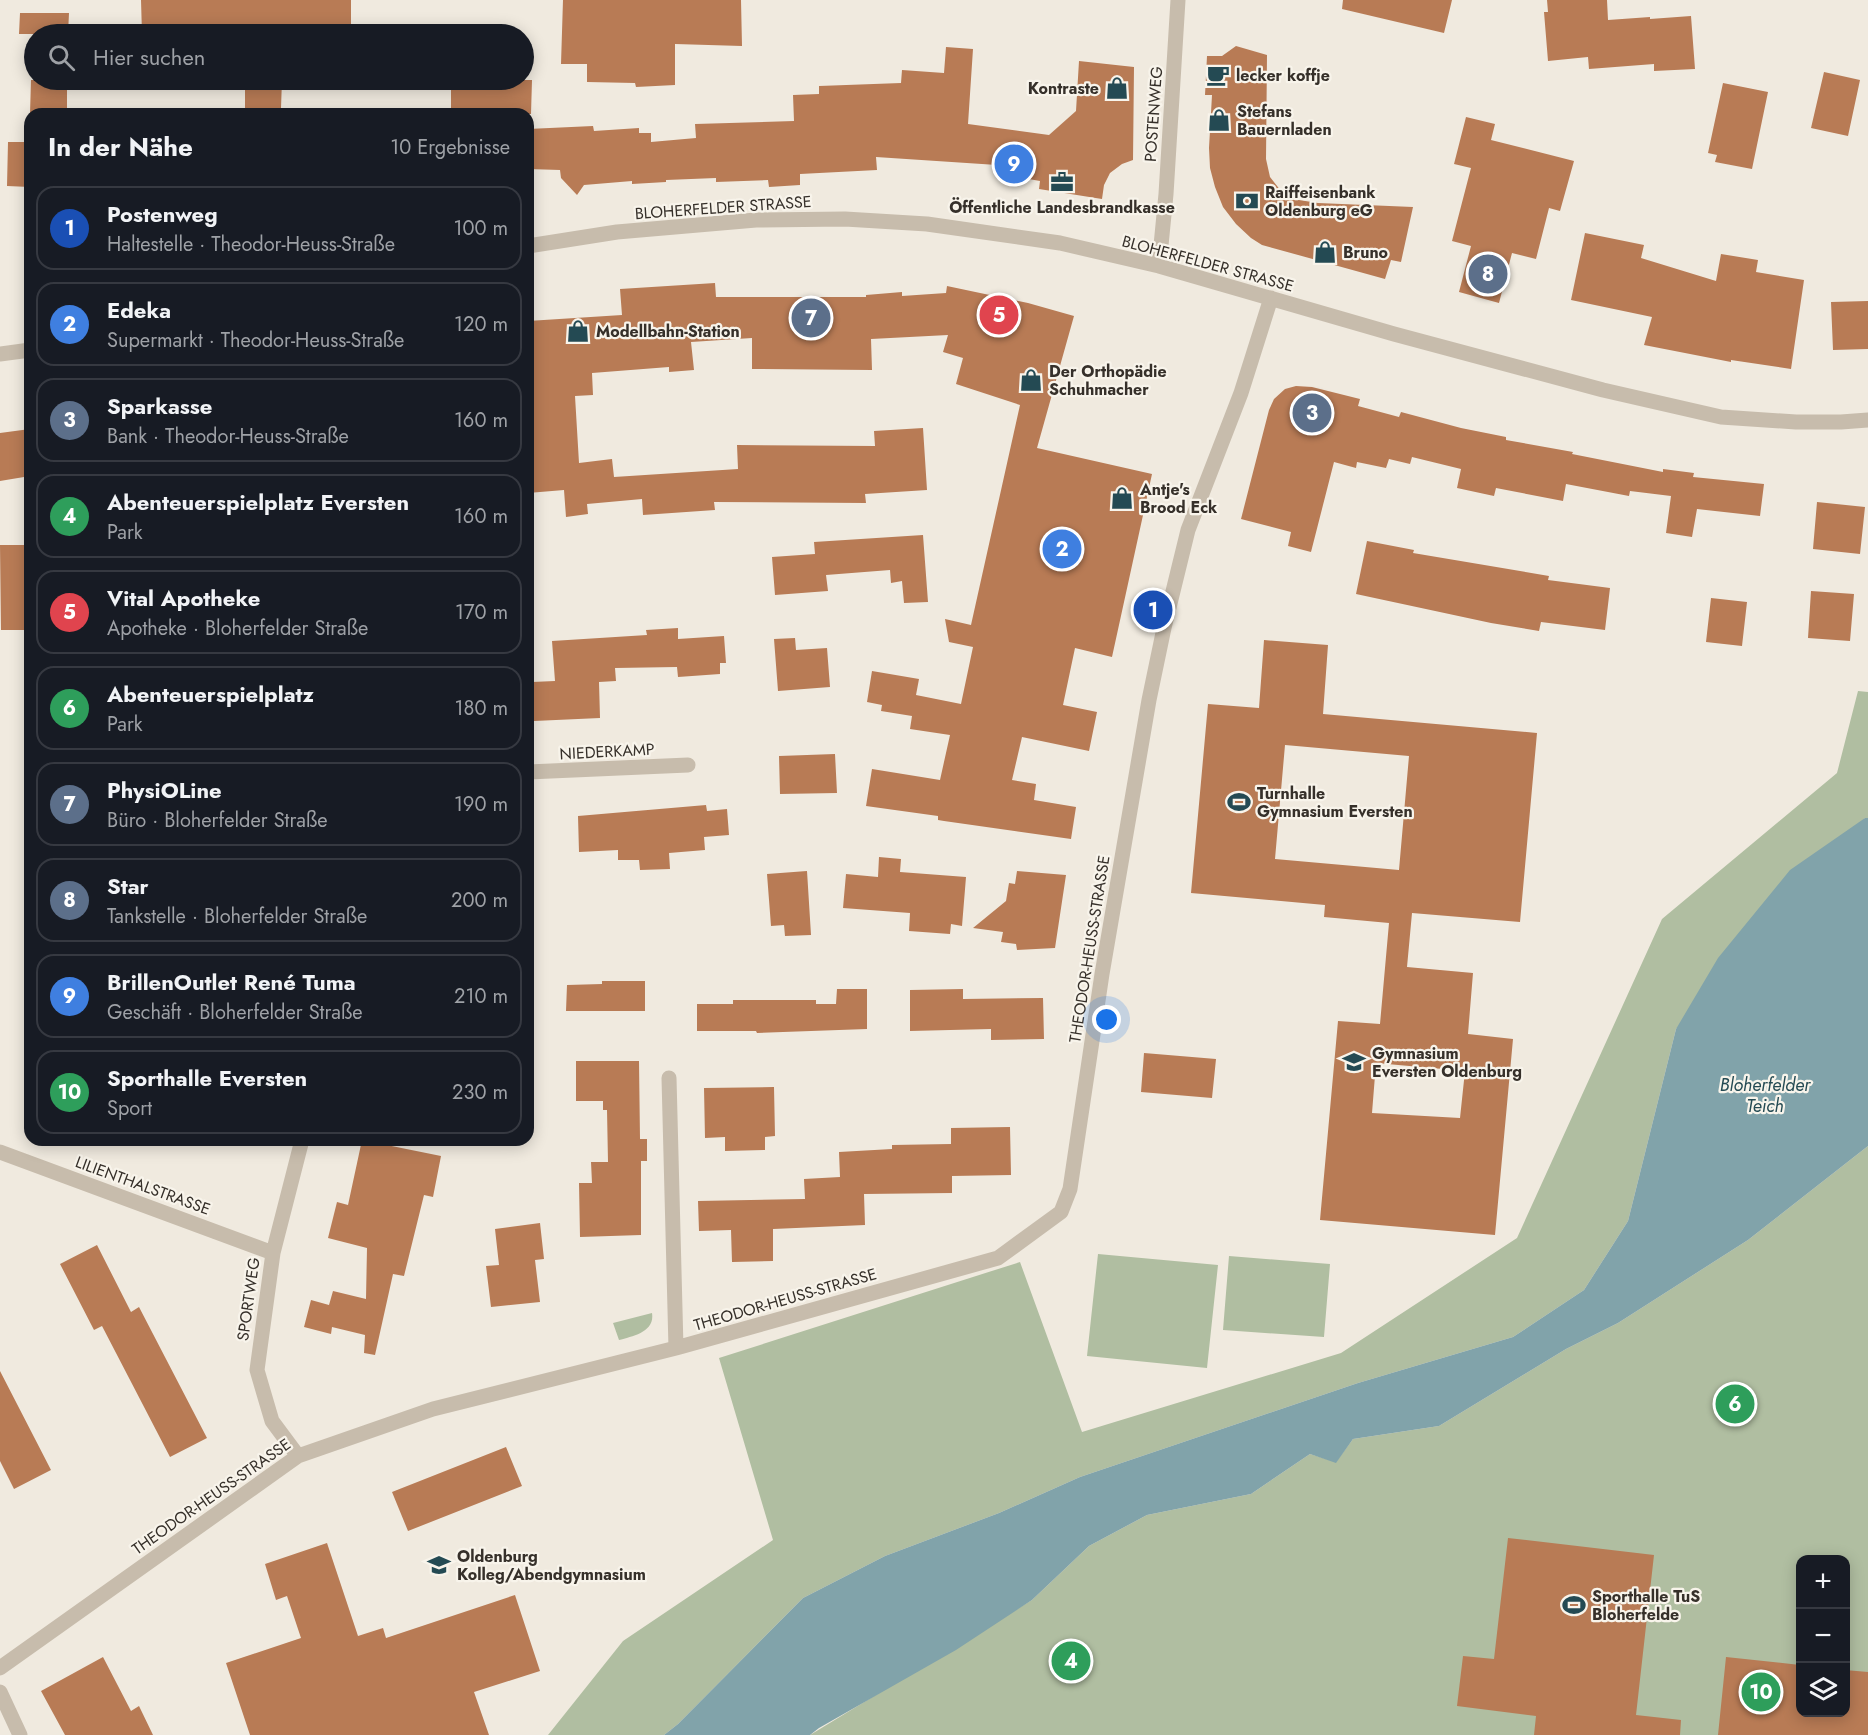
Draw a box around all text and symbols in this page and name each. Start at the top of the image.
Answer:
search box [24,24,534,90]
icon: search [45,41,78,74]
text: Hier suchen [93,41,205,73]
cafe icon: lecker koffje [1205,62,1231,88]
place label: lecker koffje [1236,64,1330,87]
street label: POSTENWEG [1139,65,1168,163]
shop icon: Kontraste [1104,75,1130,101]
place label: Kontraste [1028,77,1099,100]
place label: Stefans Bauernladen [1237,100,1332,141]
shop icon: Stefans Bauernladen [1206,107,1232,133]
text: In der Nähe [48,128,193,166]
text: 10 Ergebnisse [390,133,510,162]
pin: 9 [994,142,1034,186]
office icon: Öffentliche Landesbrandkasse [1049,169,1075,195]
place label: Raiffeisenbank Oldenburg eG [1265,181,1376,222]
bank icon: Raiffeisenbank Oldenburg eG [1234,188,1260,214]
street label: BLOHERFELDER STRASSE [634,190,812,225]
place label: Öffentliche Landesbrandkasse [949,196,1175,219]
text: Postenweg [107,198,218,230]
text: 1 [64,214,75,243]
text: 100 m [453,214,508,243]
street label: BLOHERFELDER STRASSE [1119,229,1296,297]
text: Haltestelle · Theodor-Heuss-Straße [107,230,395,259]
shop icon: Bruno [1312,239,1338,265]
place label: Bruno [1343,241,1388,264]
pin: 8 [1468,252,1508,296]
pin: 5 [980,292,1018,338]
text: Edeka [107,294,171,326]
pin: 7 [792,296,830,340]
text: 2 [63,310,76,339]
text: 120 m [454,310,508,339]
shop icon: Modellbahn-Station [565,318,591,344]
place label: Modellbahn-Station [596,320,740,343]
text: Supermarkt · Theodor-Heuss-Straße [107,326,404,355]
place label: Der Orthopädie Schuhmacher [1049,360,1167,401]
shop icon: Der Orthopädie Schuhmacher [1018,367,1044,393]
text: Sparkasse [107,390,212,422]
pin: 3 [1292,390,1332,436]
text: 3 [63,406,76,435]
text: 160 m [454,406,508,435]
text: Bank · Theodor-Heuss-Straße [107,422,349,451]
place label: Antje's Brood Eck [1139,478,1218,519]
shop icon: Antje's Brood Eck [1109,485,1135,511]
text: Abenteuerspielplatz Eversten [107,486,409,518]
text: 4 [63,502,76,531]
text: 160 m [454,502,508,531]
text: Park [107,518,143,547]
pin: 2 [1042,526,1082,572]
text: Vital Apotheke [107,582,260,614]
pin: 1 [1134,588,1172,632]
text: 5 [63,598,76,627]
text: 170 m [455,598,508,627]
text: Apotheke · Bloherfelder Straße [107,614,368,643]
text: Abenteuerspielplatz [107,678,314,710]
text: 6 [63,694,76,723]
text: 180 m [454,694,508,723]
text: Park [107,710,143,739]
street label: NIEDERKAMP [559,738,655,765]
text: PhysiOLine [107,774,222,806]
place label: Turnhalle Gymnasium Eversten [1257,782,1413,823]
sports icon: Turnhalle Gymnasium Eversten [1226,789,1252,815]
text: 7 [63,790,76,819]
text: 190 m [454,790,508,819]
text: Büro · Bloherfelder Straße [107,806,328,835]
street label: THEODOR-HEUSS-STRASSE [1063,854,1116,1044]
text: Star [107,870,149,902]
text: 8 [63,886,76,915]
text: 200 m [451,886,508,915]
text: Tankstelle · Bloherfelder Straße [107,902,367,931]
text: BrillenOutlet René Tuma [107,966,356,998]
text: 9 [63,982,76,1011]
text: 210 m [454,982,508,1011]
text: Geschäft · Bloherfelder Straße [107,998,363,1027]
your location [1092,1005,1121,1034]
place label: Gymnasium Eversten Oldenburg [1372,1042,1522,1083]
school or university icon: Gymnasium Eversten Oldenburg [1341,1049,1367,1075]
text: Sporthalle Eversten [107,1062,307,1094]
water label: Bloherfelder Teich [1720,1072,1811,1119]
text: 10 [58,1078,81,1107]
text: 230 m [452,1078,508,1107]
text: Sport [107,1094,152,1123]
street label: LILIENTHALSTRASSE [72,1150,214,1221]
street label: SPORTWEG [231,1256,266,1342]
street label: THEODOR-HEUSS-STRASSE [691,1262,879,1337]
pin: 6 [1716,1382,1754,1426]
street label: THEODOR-HEUSS-STRASSE [127,1433,295,1560]
place label: Oldenburg Kolleg/Abendgymnasium [457,1545,646,1586]
school or university icon: Oldenburg Kolleg/Abendgymnasium [426,1552,452,1578]
map controls [1796,1555,1850,1717]
button: + [1796,1555,1850,1609]
place label: Sporthalle TuS Bloherfelde [1592,1585,1700,1626]
sports icon: Sporthalle TuS Bloherfelde [1561,1592,1587,1618]
button: − [1796,1609,1850,1663]
pin: 4 [1052,1638,1090,1684]
button: layers [1796,1663,1850,1717]
pin: 10 [1742,1670,1780,1714]

